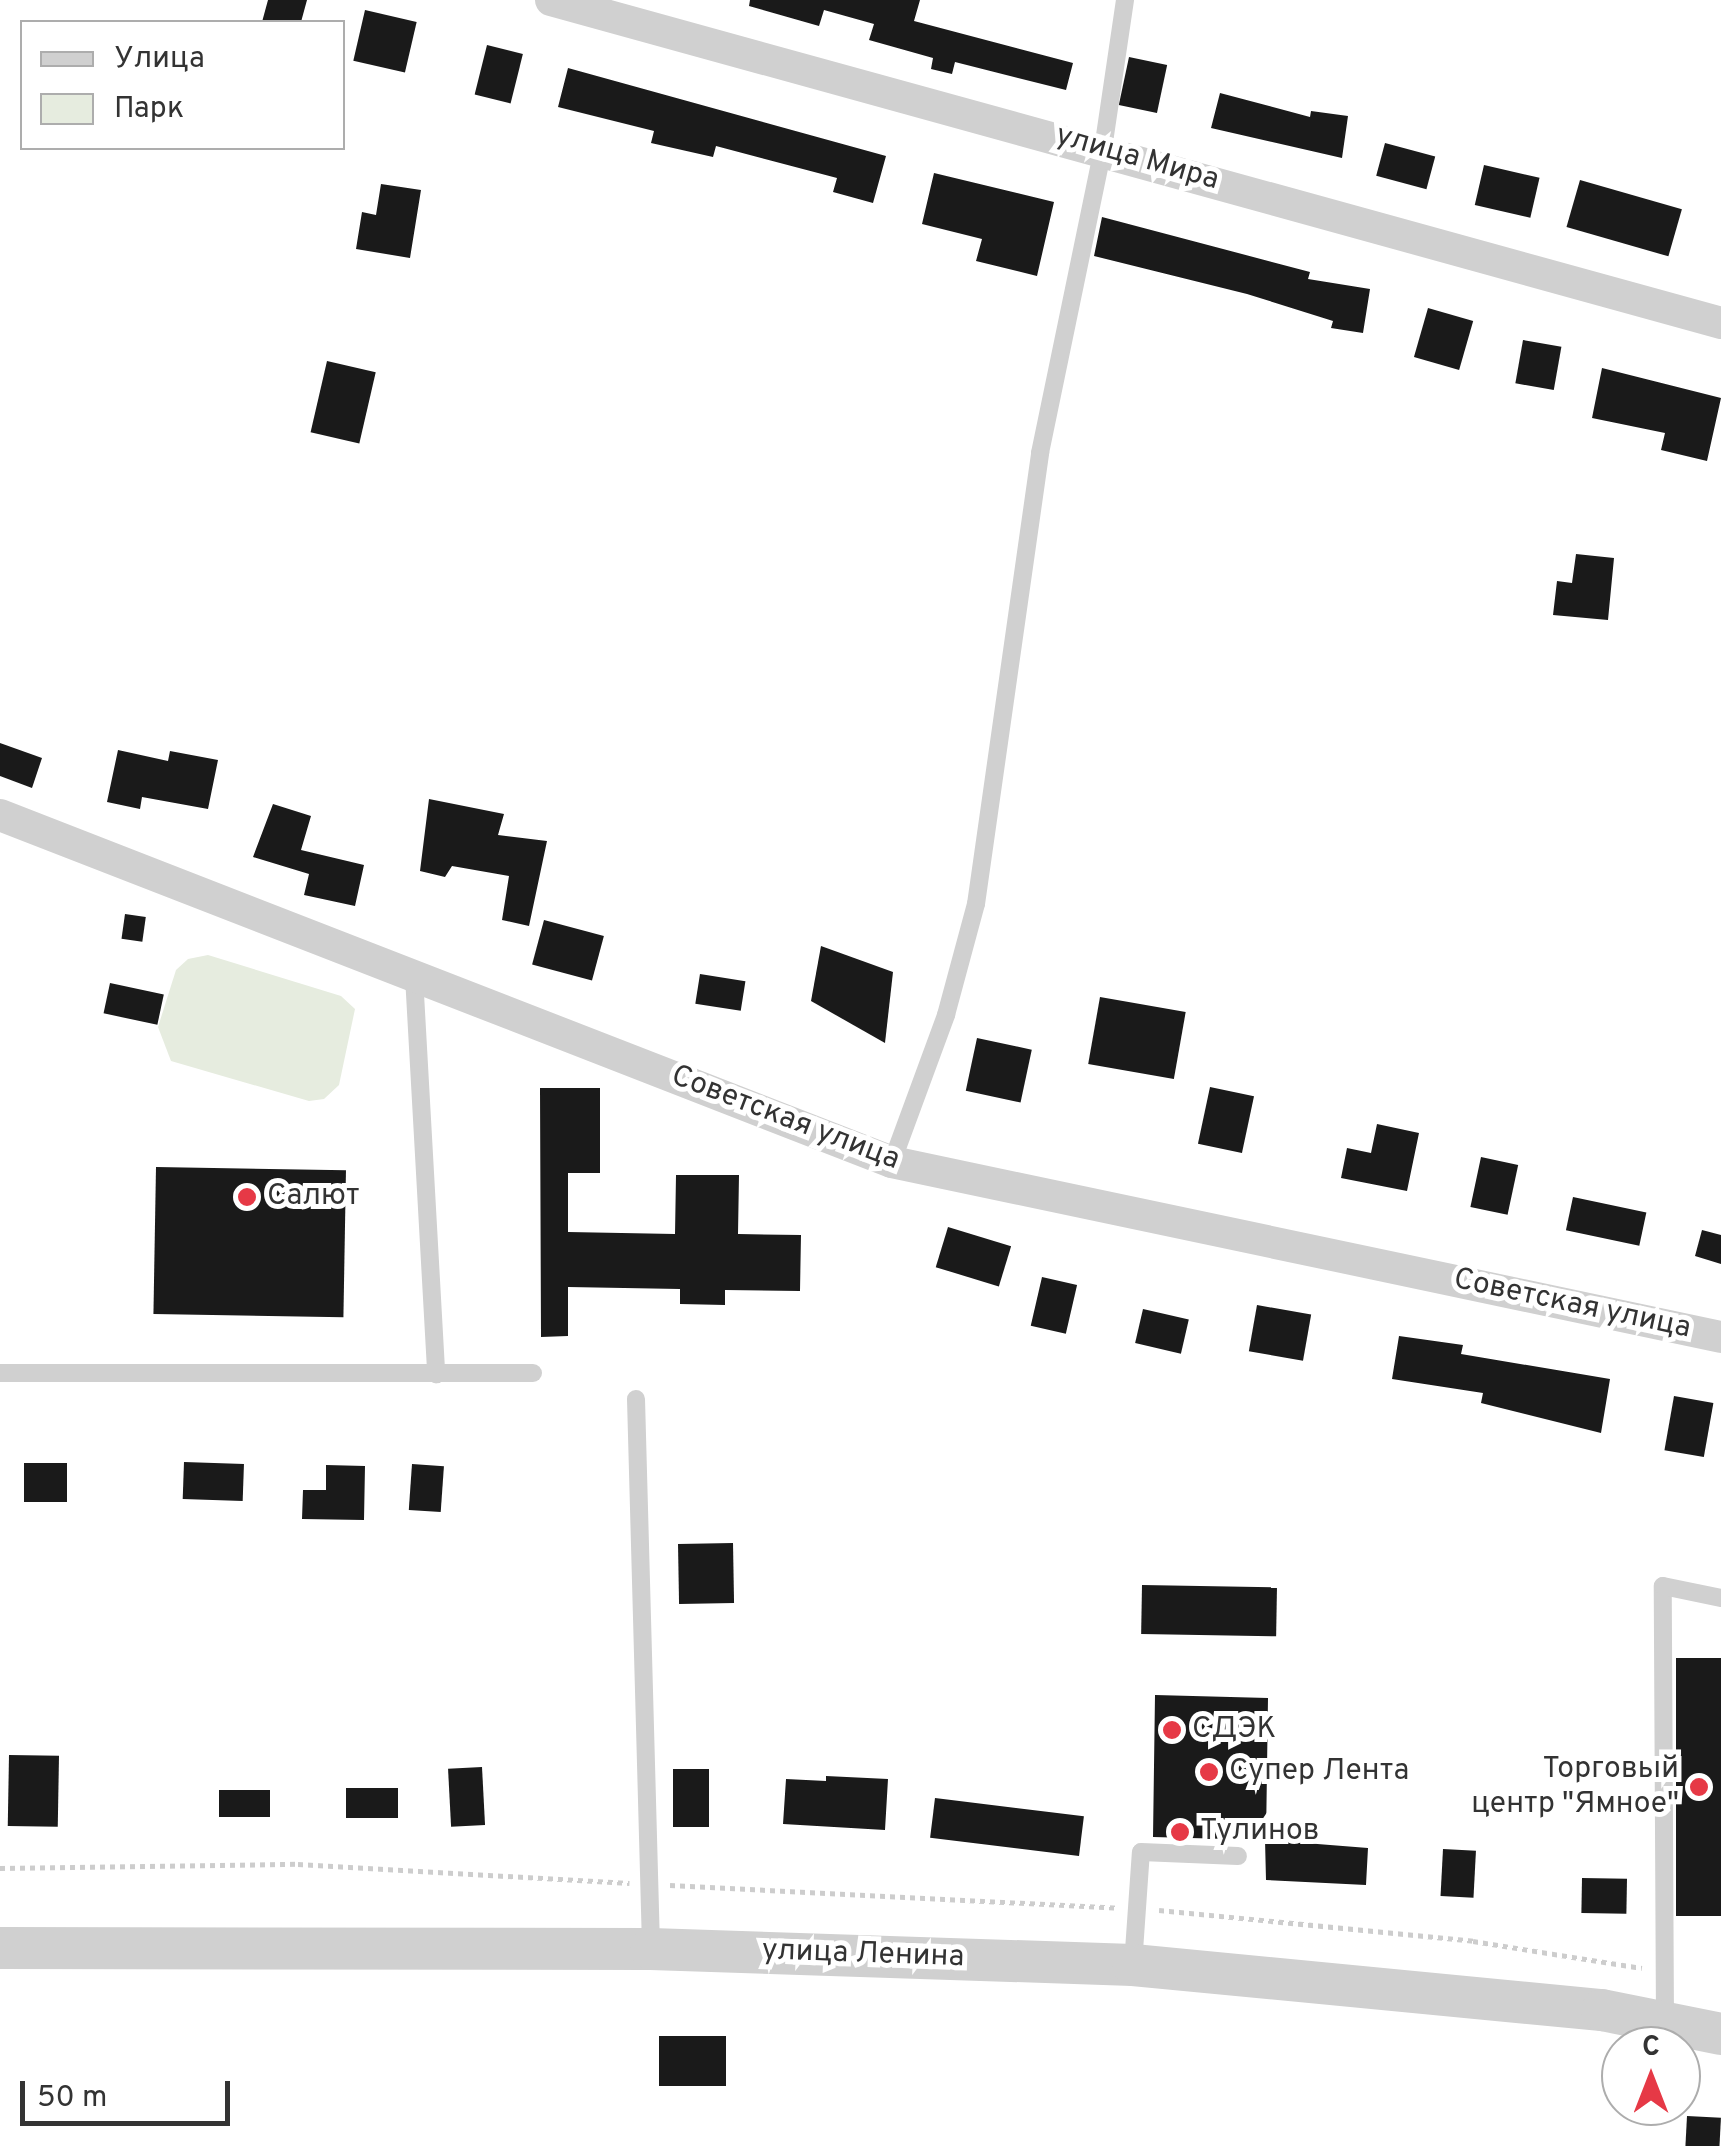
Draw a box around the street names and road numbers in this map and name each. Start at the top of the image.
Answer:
street label: улица Мира [1051,119,1223,199]
street label: Советская улица [666,1059,904,1179]
street label: Советская улица [1450,1262,1694,1348]
street label: улица Ленина [761,1933,965,1977]

